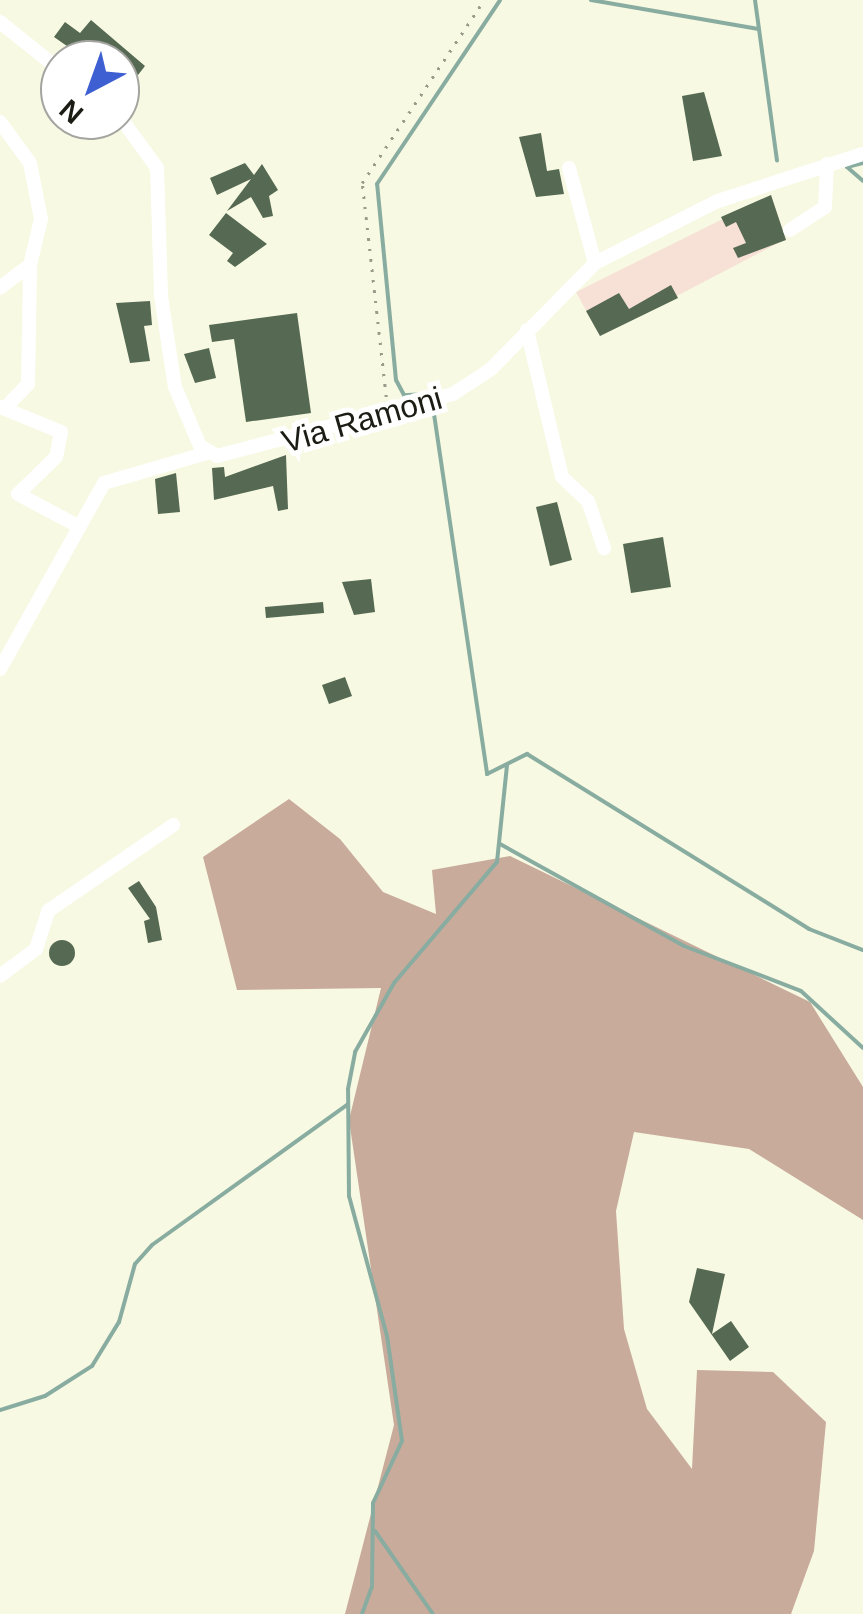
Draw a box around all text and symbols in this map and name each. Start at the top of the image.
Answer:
north arrow [40,40,140,140]
text: N [54,93,89,130]
street label: Via Ramoni [277,379,447,461]

